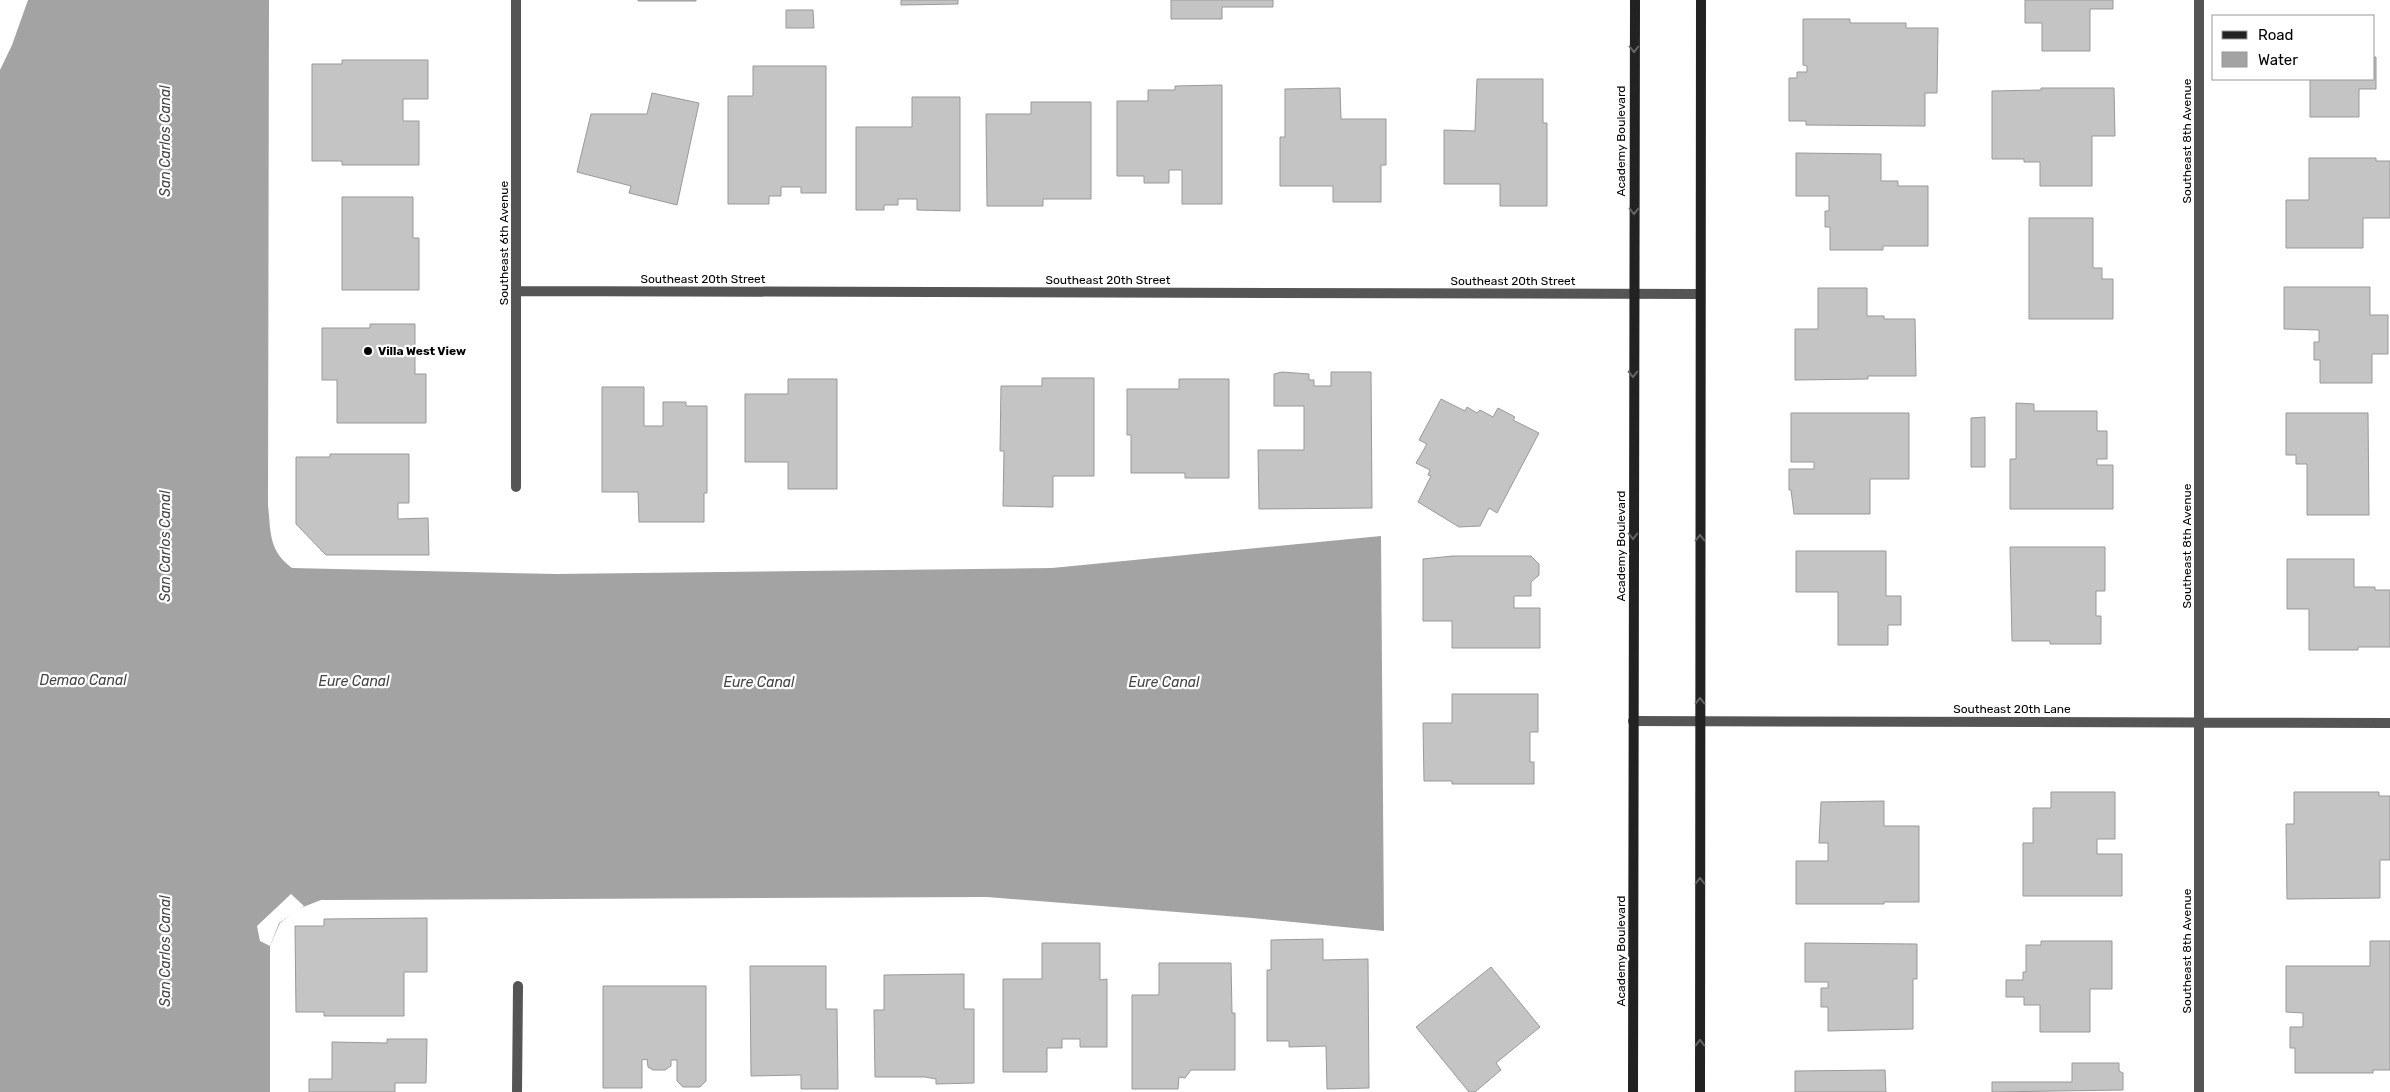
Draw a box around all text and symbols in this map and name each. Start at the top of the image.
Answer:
legend [2212,15,2375,80]
text: Road [2258,26,2294,44]
one-way arrow [1629,45,1639,53]
text: Water [2258,51,2298,69]
street label: Southeast 8th Avenue [2180,78,2194,203]
water label: San Carlos Canal [157,85,174,197]
street label: Academy Boulevard [1614,86,1628,196]
street label: Southeast 6th Avenue [497,180,511,305]
one-way arrow [1629,208,1639,215]
street label: Southeast 20th Street [641,272,766,286]
street label: Southeast 20th Street [1046,273,1171,287]
street label: Southeast 20th Street [1451,274,1576,288]
place label: Villa West View [378,344,466,358]
marker: Villa West View [362,345,374,357]
one-way arrow [1628,370,1638,378]
street label: Southeast 8th Avenue [2180,483,2194,608]
water label: San Carlos Canal [157,490,174,602]
street label: Academy Boulevard [1614,491,1628,601]
one-way arrow [1628,532,1638,540]
one-way arrow [1695,534,1705,542]
water label: Demao Canal [39,672,127,689]
water label: Eure Canal [319,673,390,690]
water label: Eure Canal [724,674,795,691]
water label: Eure Canal [1129,674,1200,691]
one-way arrow [1695,697,1705,704]
street label: Southeast 20th Lane [1953,702,2071,716]
one-way arrow [1695,877,1705,884]
street label: Southeast 8th Avenue [2180,888,2194,1013]
water label: San Carlos Canal [157,895,174,1007]
street label: Academy Boulevard [1614,896,1628,1006]
one-way arrow [1695,1039,1705,1046]

